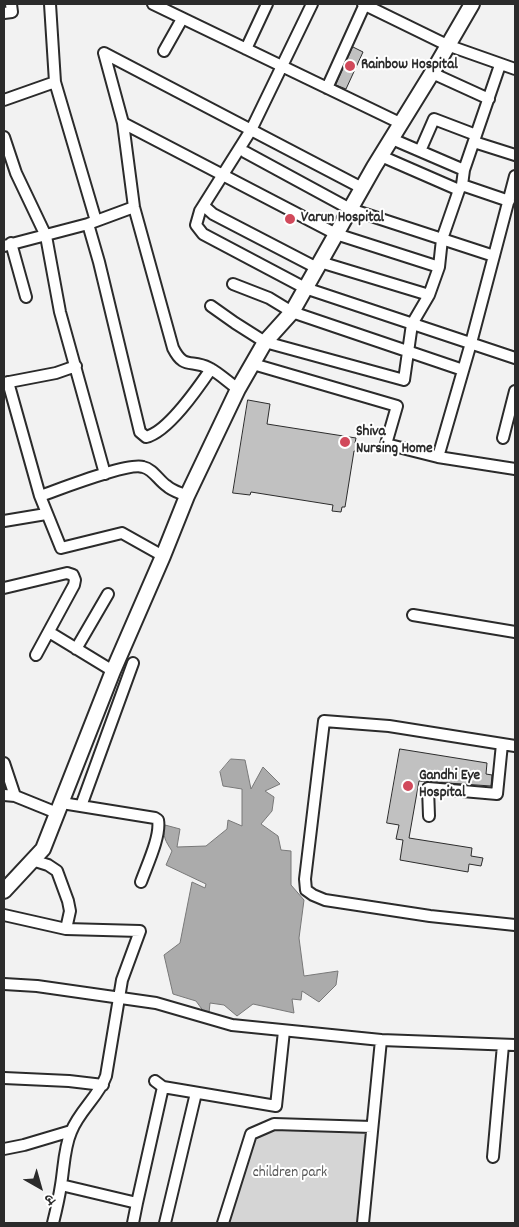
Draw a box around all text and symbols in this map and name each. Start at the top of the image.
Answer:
place label: Rainbow Hospital [361,57,458,75]
marker: Rainbow Hospital [343,59,357,73]
place label: Varun Hospital [301,210,384,228]
marker: Varun Hospital [283,212,297,226]
place label: Shiva Nursing Home [356,424,433,459]
marker: Shiva Nursing Home [338,435,352,449]
place label: Gandhi Eye Hospital [419,768,480,803]
marker: Gandhi Eye Hospital [401,779,415,793]
north arrow [15,1162,65,1212]
park label: children park [253,1165,327,1183]
text: उ [40,1188,59,1209]

